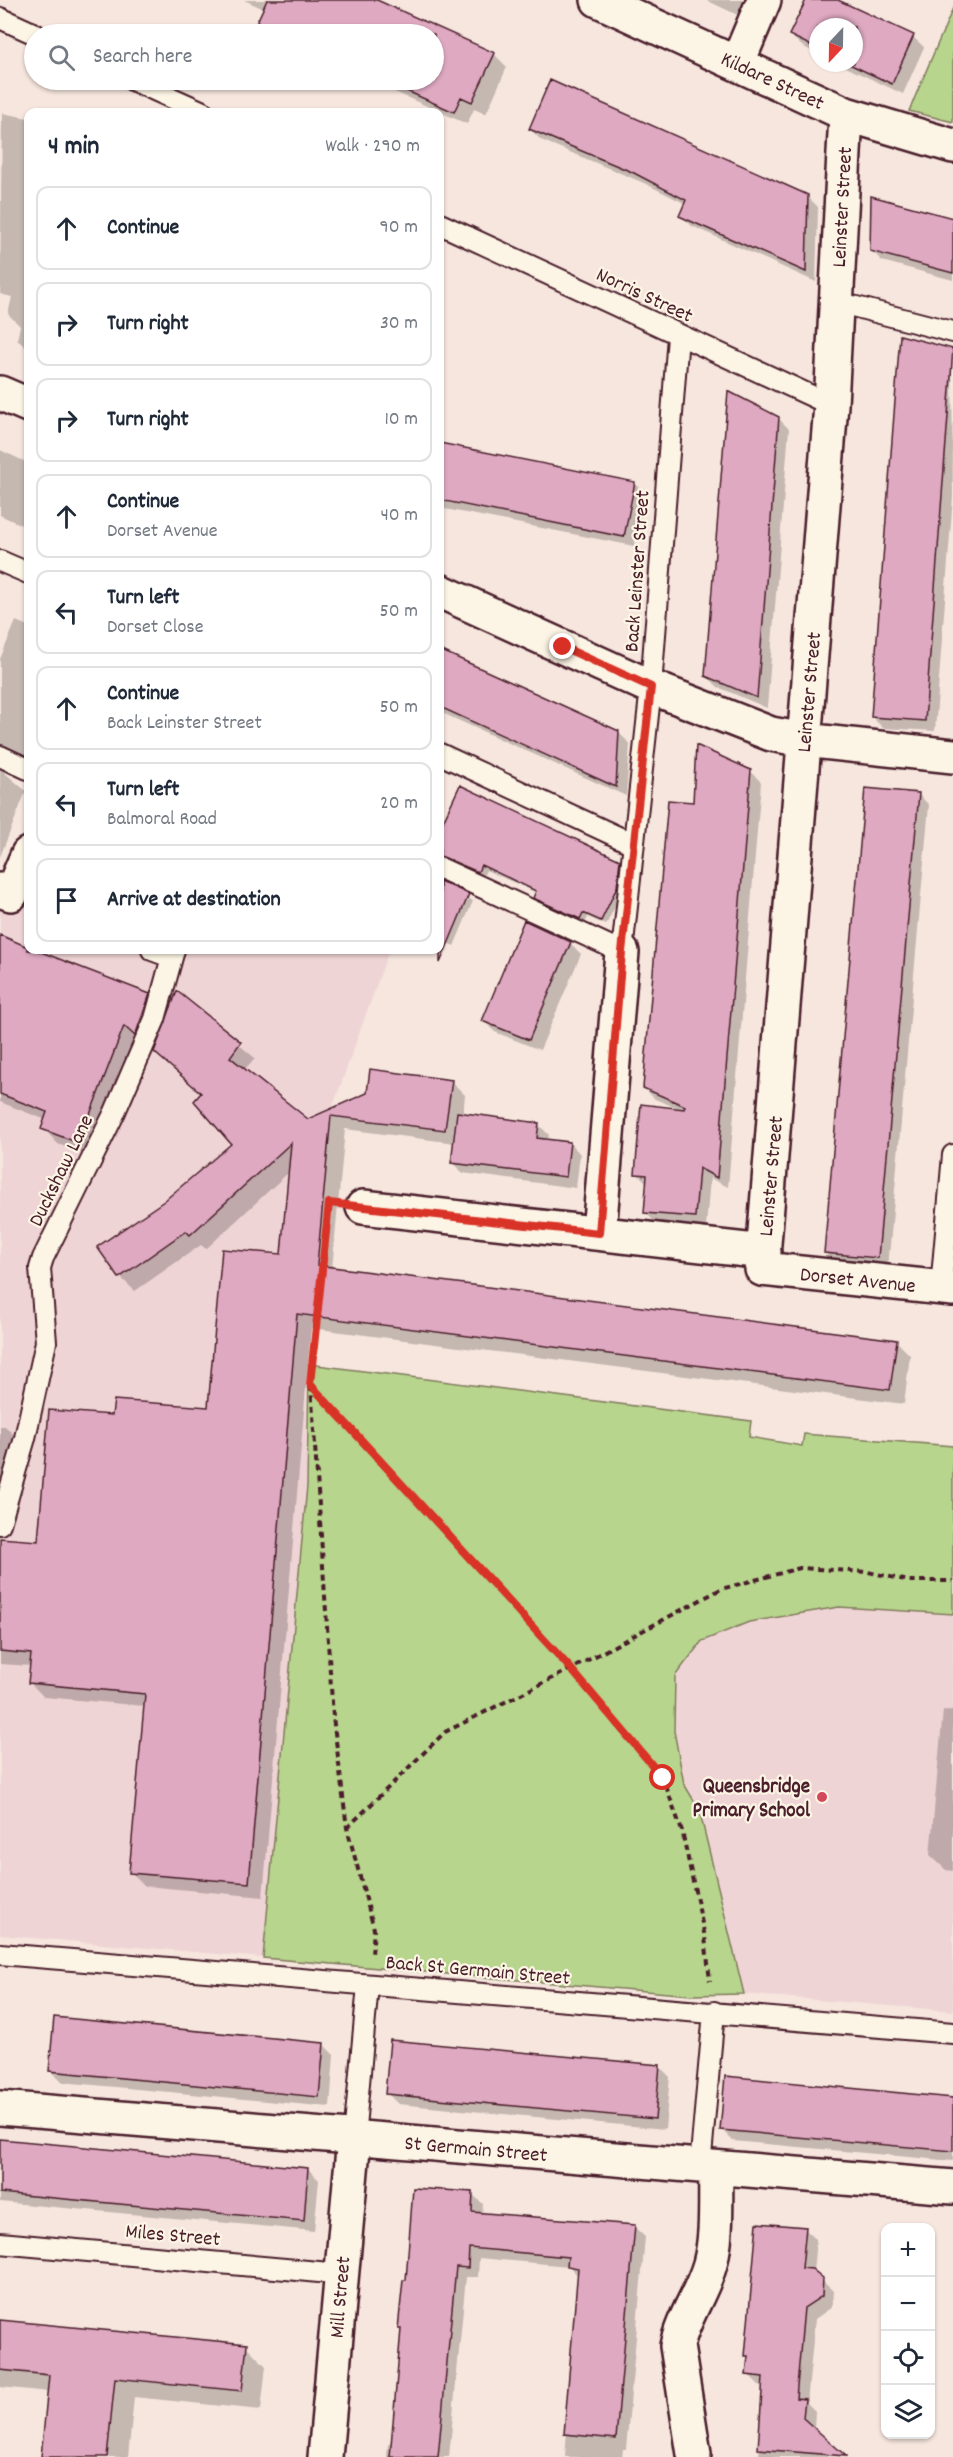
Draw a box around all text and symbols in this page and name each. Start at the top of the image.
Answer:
north arrow [809,18,863,72]
search box [24,24,444,90]
icon: search [45,41,78,74]
text: Search here [93,42,192,73]
street label: Kildare Street [715,46,829,120]
text: 4 min [48,129,99,166]
text: Walk · 290 m [325,133,420,161]
street label: Leinster Street [826,146,862,268]
icon: ahead [50,212,83,245]
text: Continue [107,213,179,244]
text: 90 m [380,214,418,242]
street label: Norris Street [590,261,697,332]
icon: right [50,308,83,341]
text: Turn right [107,309,189,340]
text: 30 m [380,310,418,338]
icon: right [50,404,83,437]
text: Turn right [107,405,189,436]
text: 10 m [384,406,418,434]
text: Continue [107,487,179,518]
street label: Back Leinster Street [618,489,660,653]
icon: ahead [50,500,83,533]
text: 40 m [380,502,418,530]
text: Dorset Avenue [107,518,218,546]
text: Turn left [107,583,179,614]
icon: left [50,596,83,629]
text: 50 m [380,598,418,626]
text: Dorset Close [107,614,204,642]
street label: Leinster Street [791,631,831,754]
route end [549,633,575,659]
text: Continue [107,679,179,710]
icon: ahead [50,692,83,725]
text: 50 m [380,694,418,722]
text: Back Leinster Street [107,710,262,738]
text: Turn left [107,775,179,806]
icon: left [50,788,83,821]
text: 20 m [380,790,418,818]
text: Balmoral Road [107,806,217,834]
icon: arrive [50,884,83,917]
text: Arrive at destination [107,885,281,916]
street label: Duckshaw Lane [23,1110,103,1232]
street label: Leinster Street [753,1115,793,1238]
street label: Dorset Avenue [798,1261,917,1303]
route start [649,1764,675,1790]
place label: Queensbridge Primary School [692,1773,811,1827]
marker: Queensbridge Primary School [815,1790,829,1804]
street label: Back St Germain Street [384,1949,571,1995]
street label: St Germain Street [403,2130,549,2172]
street label: Miles Street [124,2218,222,2256]
map controls [881,2223,935,2439]
button: + [881,2223,935,2277]
street label: Mill Street [323,2255,361,2339]
button: − [881,2277,935,2331]
button: locate [881,2331,935,2385]
button: layers [881,2385,935,2439]

